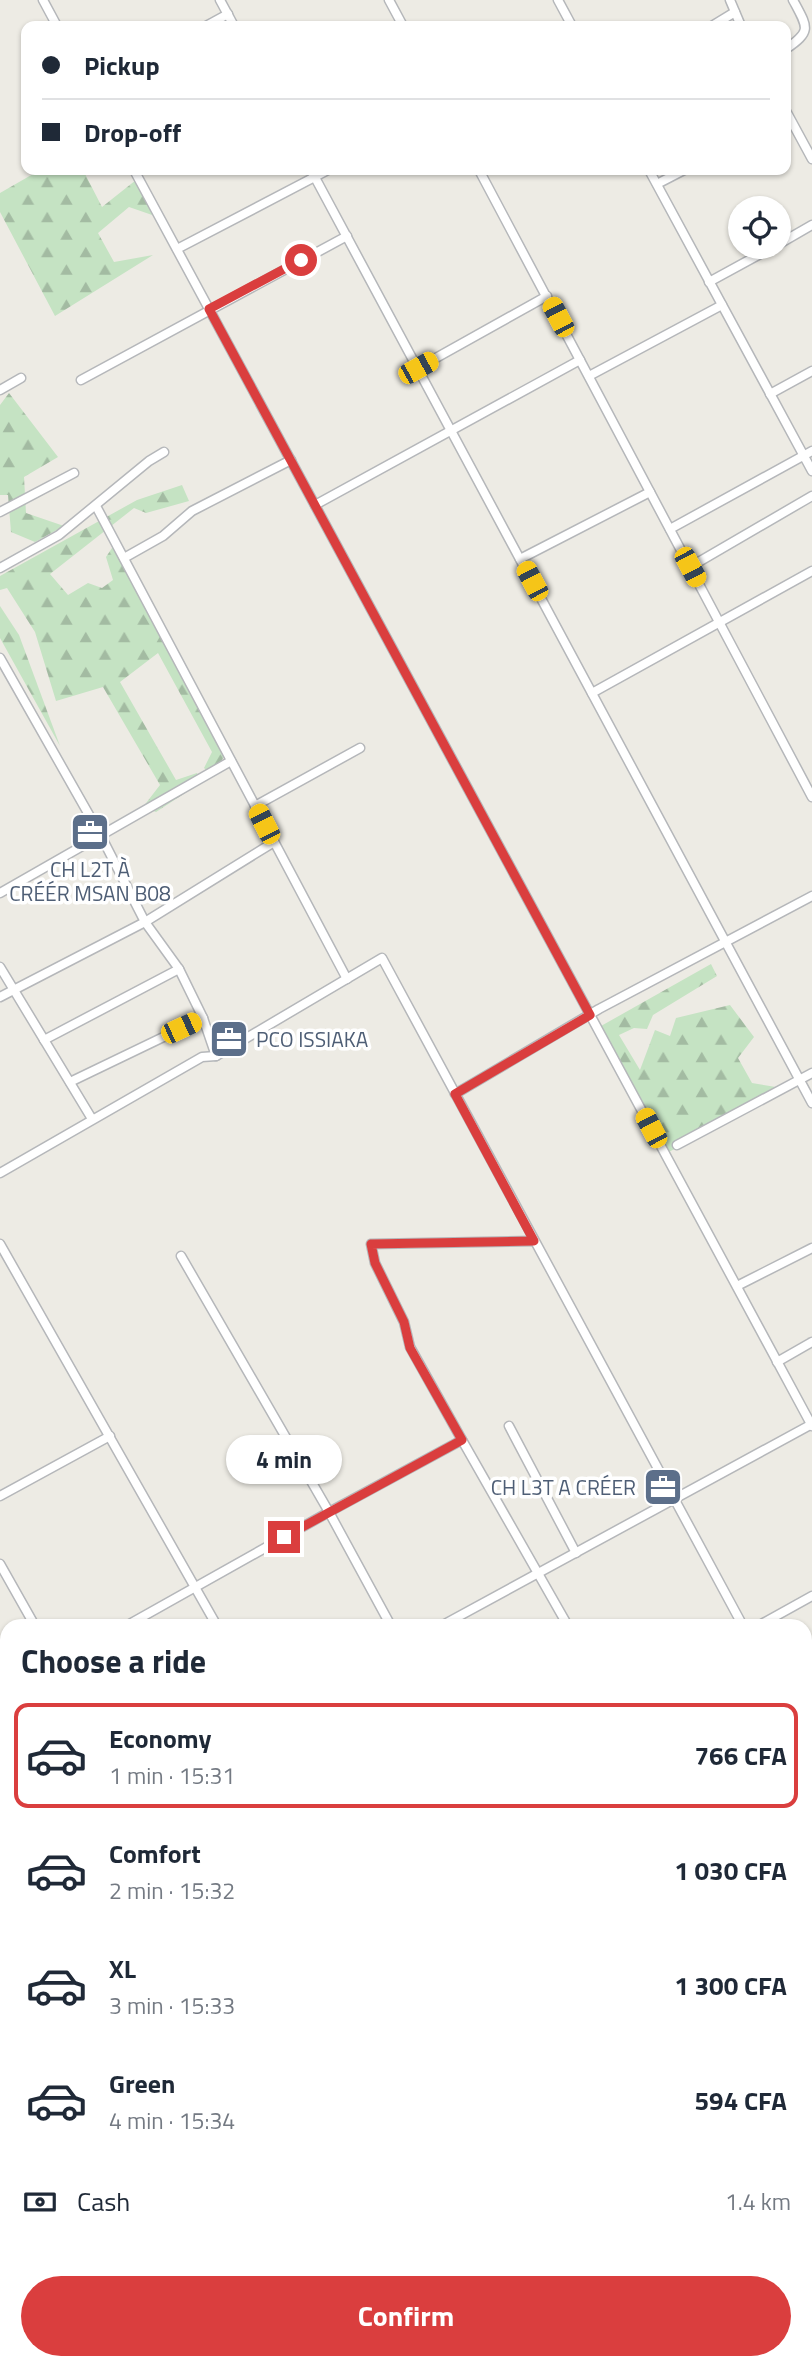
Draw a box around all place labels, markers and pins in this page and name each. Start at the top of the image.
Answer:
office icon: CH L2T À CRÉÉR MSAN B08 [69,811,111,853]
place label: CH L2T À CRÉÉR MSAN B08 [9,853,171,909]
office icon: PCO ISSIAKA [208,1018,250,1060]
place label: PCO ISSIAKA [256,1023,369,1055]
office icon: CH L3T A CRÉER [642,1466,684,1508]
place label: CH L3T A CRÉER [491,1471,636,1503]

